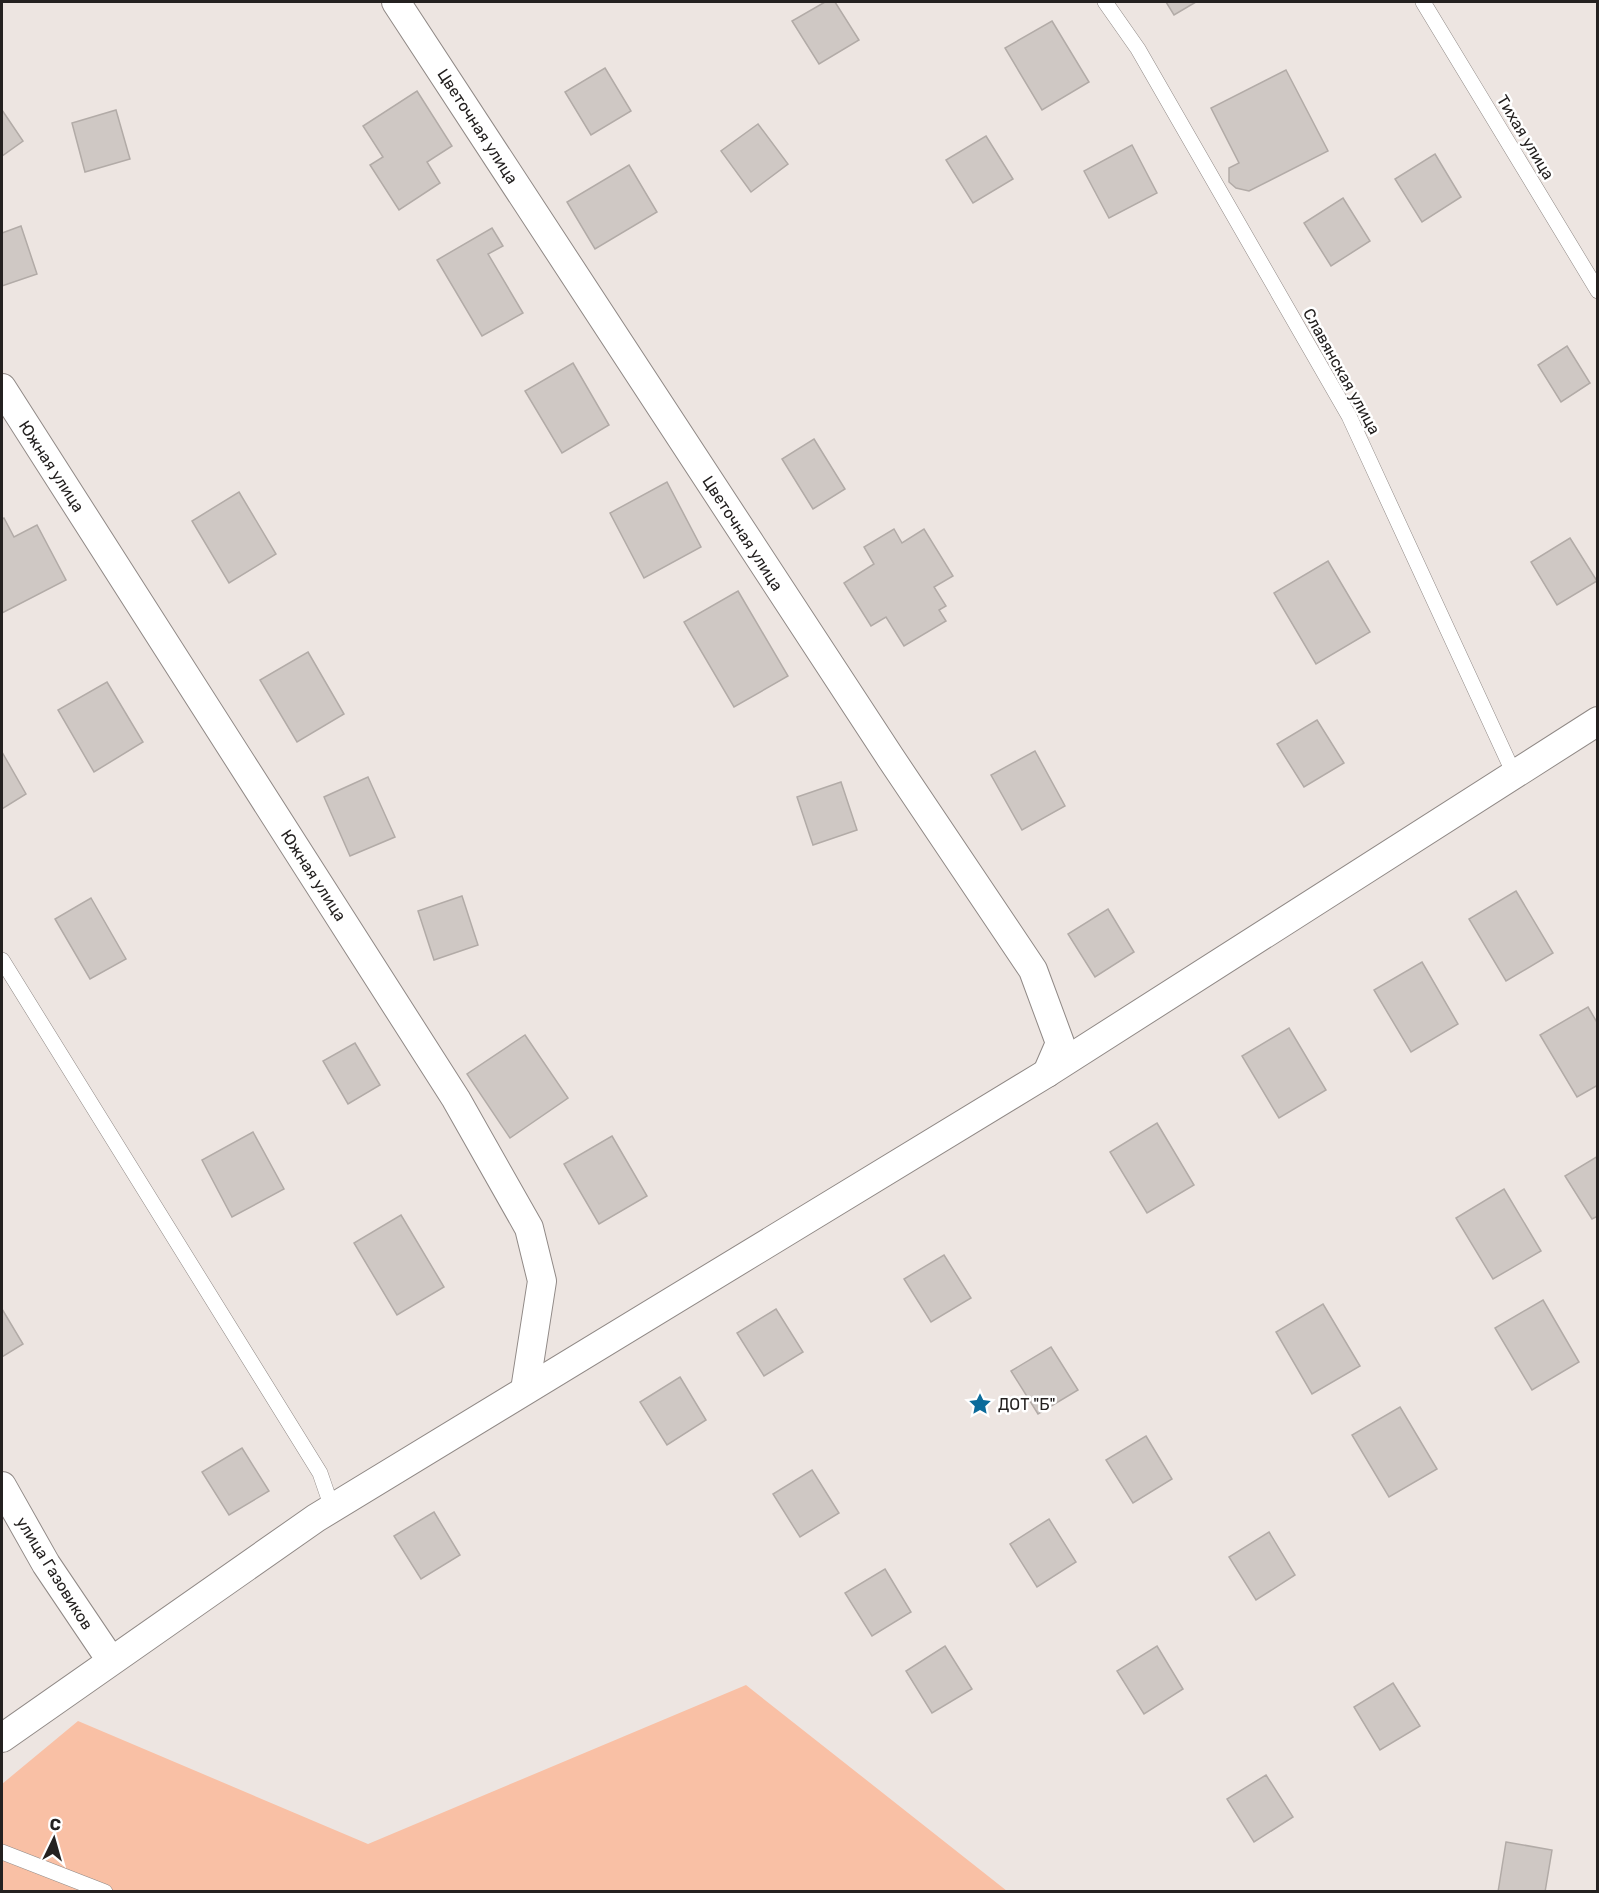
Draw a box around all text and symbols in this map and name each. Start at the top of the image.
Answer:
street label: Цветочная улица [433,65,522,187]
street label: Тихая улица [1493,92,1558,183]
street label: Славянская улица [1299,305,1384,438]
street label: Южная улица [15,417,88,516]
street label: Цветочная улица [698,472,787,594]
street label: Южная улица [277,826,350,925]
place icon: ДОТ "Б" [967,1391,993,1417]
place label: ДОТ "Б" [998,1395,1056,1414]
street label: улица Газовиков [12,1513,97,1633]
north arrow [24,1809,84,1869]
text: С [49,1815,62,1835]

